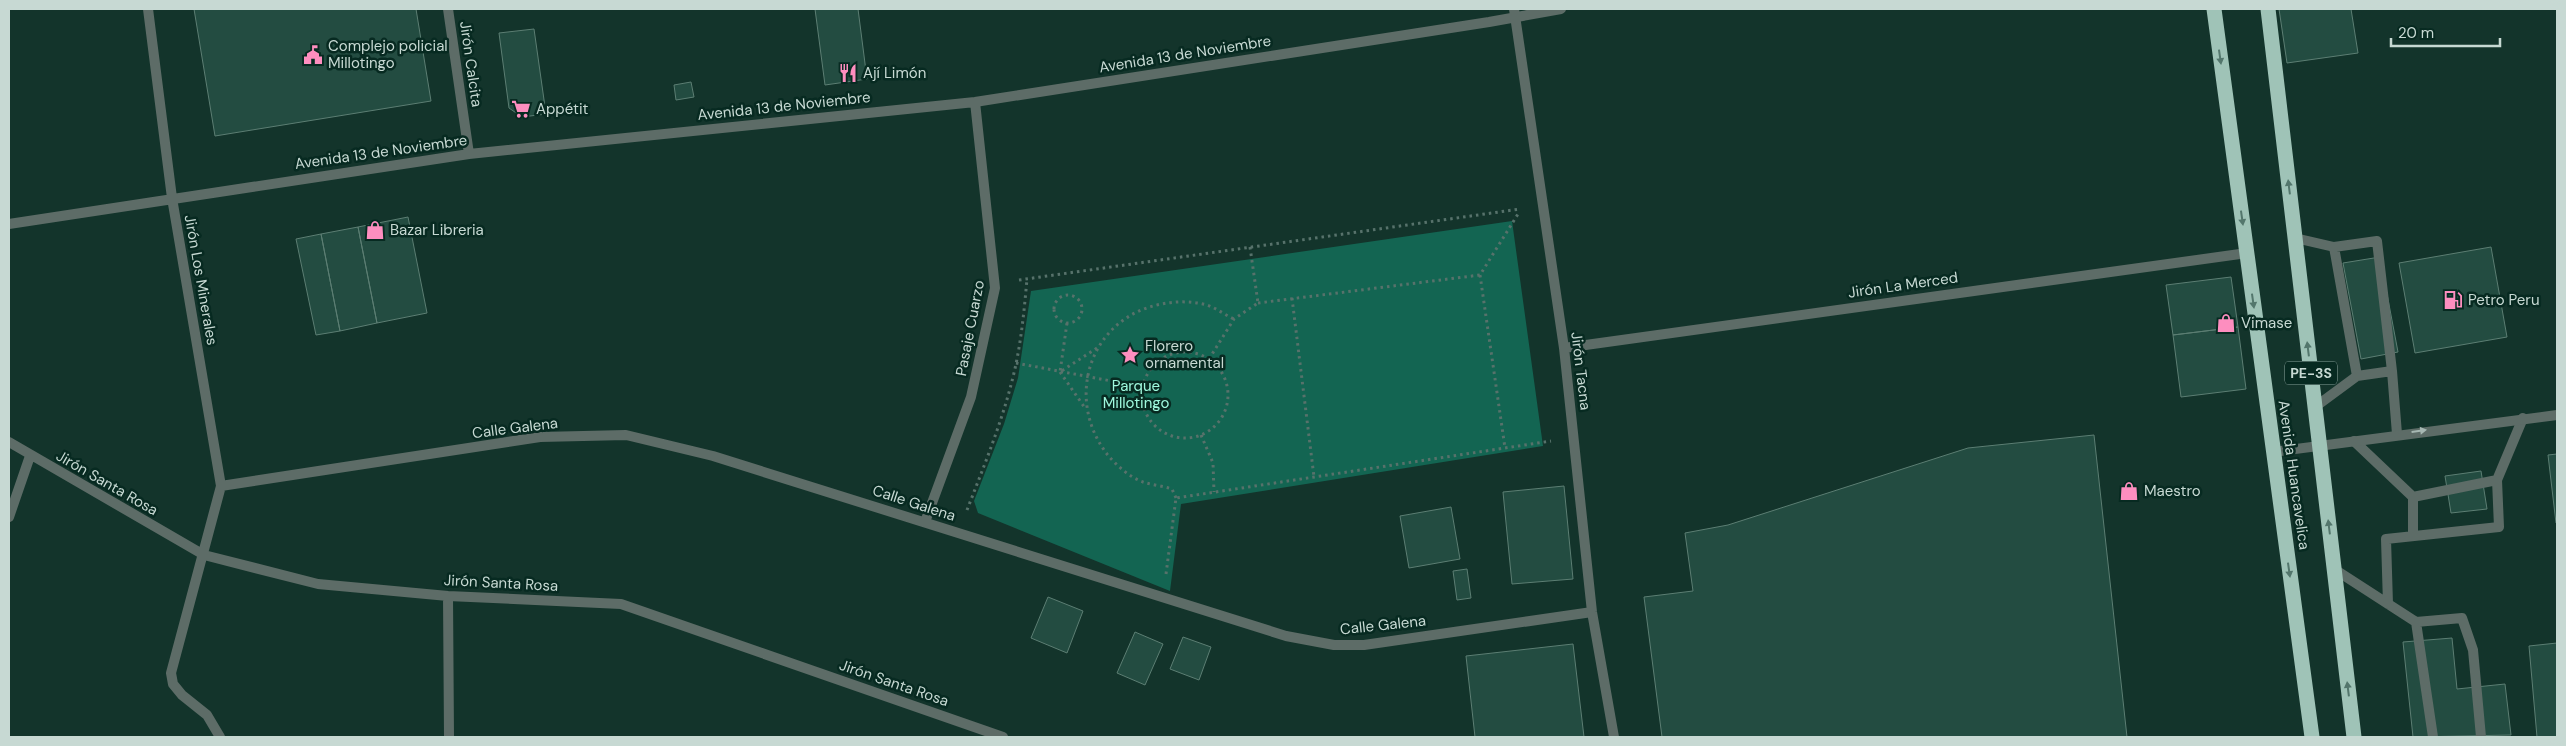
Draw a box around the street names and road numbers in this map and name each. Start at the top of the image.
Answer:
street label: Jirón Calcita [455,20,487,108]
street label: Avenida 13 de Noviembre [1098,31,1272,77]
street label: Avenida 13 de Noviembre [696,87,872,125]
street label: Avenida 13 de Noviembre [293,130,469,174]
street label: Jirón Los Minerales [180,213,222,347]
street label: Jirón La Merced [1847,267,1959,303]
street label: Pasaje Cuarzo [951,278,989,378]
street label: Jirón Tacna [1566,331,1596,411]
road number: PE-3S [2285,362,2337,384]
street label: Avenida Huancavelica [2274,399,2314,551]
street label: Calle Galena [471,413,559,443]
street label: Jirón Santa Rosa [52,446,162,520]
street label: Calle Galena [870,480,958,526]
street label: Jirón Santa Rosa [443,570,559,596]
street label: Calle Galena [1339,611,1427,639]
street label: Jirón Santa Rosa [837,655,951,711]

